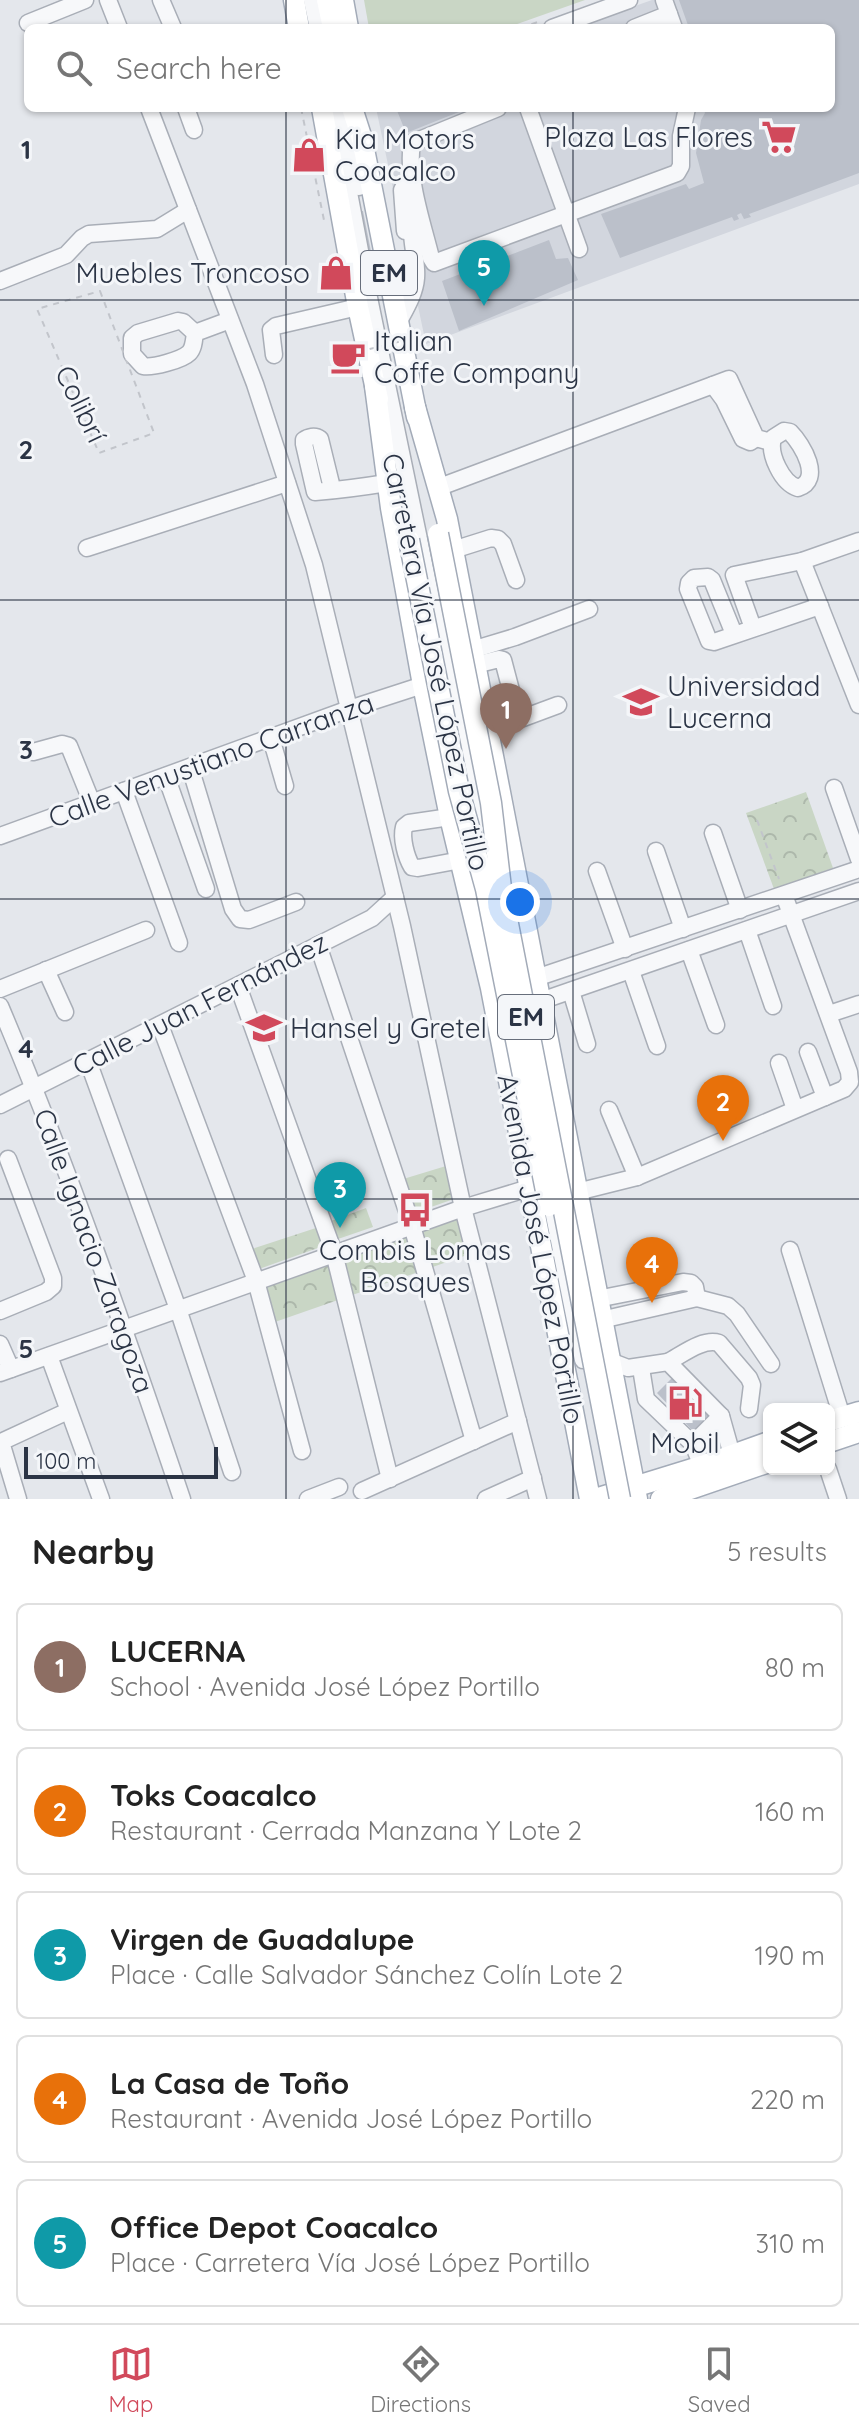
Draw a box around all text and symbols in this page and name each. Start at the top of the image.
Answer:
search box [24,24,835,112]
icon: search [52,46,96,90]
text: Search here [116,49,282,87]
supermarket icon: Plaza Las Flores [760,118,798,156]
place label: Plaza Las Flores [544,119,753,154]
place label: Kia Motors Coacalco [335,121,475,188]
text: 1 [21,133,31,166]
shop icon: Kia Motors Coacalco [290,136,328,174]
pin: 5 [458,240,510,306]
road number: EM [361,251,417,295]
shop icon: Muebles Troncoso [317,254,355,292]
place label: Muebles Troncoso [75,255,310,290]
place label: Italian Coffe Company [374,323,579,390]
cafe icon: Italian Coffe Company [329,338,367,376]
street label: Colibrí [48,360,115,448]
text: 2 [19,433,33,466]
street label: Carretera Vía José López Portillo [375,450,498,874]
place label: Universidad Lucerna [667,668,820,735]
pin: 1 [480,683,532,749]
school or university icon: Universidad Lucerna [622,683,660,721]
street label: Calle Venustiano Carranza [43,684,378,835]
text: 3 [19,733,33,766]
your location [500,882,540,922]
street label: Calle Juan Fernández [66,924,333,1083]
road number: EM [498,995,554,1039]
school or university icon: Hansel y Gretel [245,1009,283,1047]
place label: Hansel y Gretel [290,1010,487,1045]
text: 4 [18,1032,34,1065]
street label: Avenida José López Portillo [490,1071,593,1427]
pin: 2 [697,1075,749,1141]
street label: Calle Ignacio Zaragoza [27,1104,162,1398]
pin: 3 [314,1162,366,1228]
bus stop icon: Combis Lomas Bosques [396,1191,434,1229]
place label: Combis Lomas Bosques [319,1232,511,1299]
pin: 4 [626,1237,678,1303]
text: 5 [19,1332,33,1365]
fuel station icon: Mobil [666,1384,704,1422]
map controls [763,1403,835,1475]
button: layers [763,1403,835,1475]
place label: Mobil [650,1425,720,1460]
scale bar [24,1443,218,1479]
text: 100 m [36,1447,96,1475]
text: Nearby [32,1530,155,1573]
text: 5 results [727,1535,827,1568]
text: LUCERNA [110,1632,245,1670]
text: 1 [55,1651,65,1684]
text: 80 m [765,1651,825,1684]
text: School · Avenida José López Portillo [110,1670,540,1703]
text: Toks Coacalco [110,1776,317,1814]
text: 2 [53,1795,67,1828]
text: 160 m [755,1795,825,1828]
text: Restaurant · Cerrada Manzana Y Lote 2 [110,1814,582,1847]
text: Virgen de Guadalupe [110,1920,415,1958]
text: 3 [53,1939,67,1972]
text: 190 m [755,1939,825,1972]
text: Place · Calle Salvador Sánchez Colín Lote 2 [110,1958,623,1991]
text: La Casa de Toño [110,2064,349,2102]
text: 4 [52,2083,68,2116]
text: 220 m [750,2083,825,2116]
text: Restaurant · Avenida José López Portillo [110,2102,592,2135]
text: Office Depot Coacalco [110,2208,438,2246]
text: 5 [53,2227,67,2260]
text: 310 m [755,2227,825,2260]
text: Place · Carretera Vía José López Portillo [110,2246,590,2279]
tab: Map [108,2342,153,2418]
tab: Directions [370,2342,471,2418]
tab: Saved [688,2342,751,2418]

